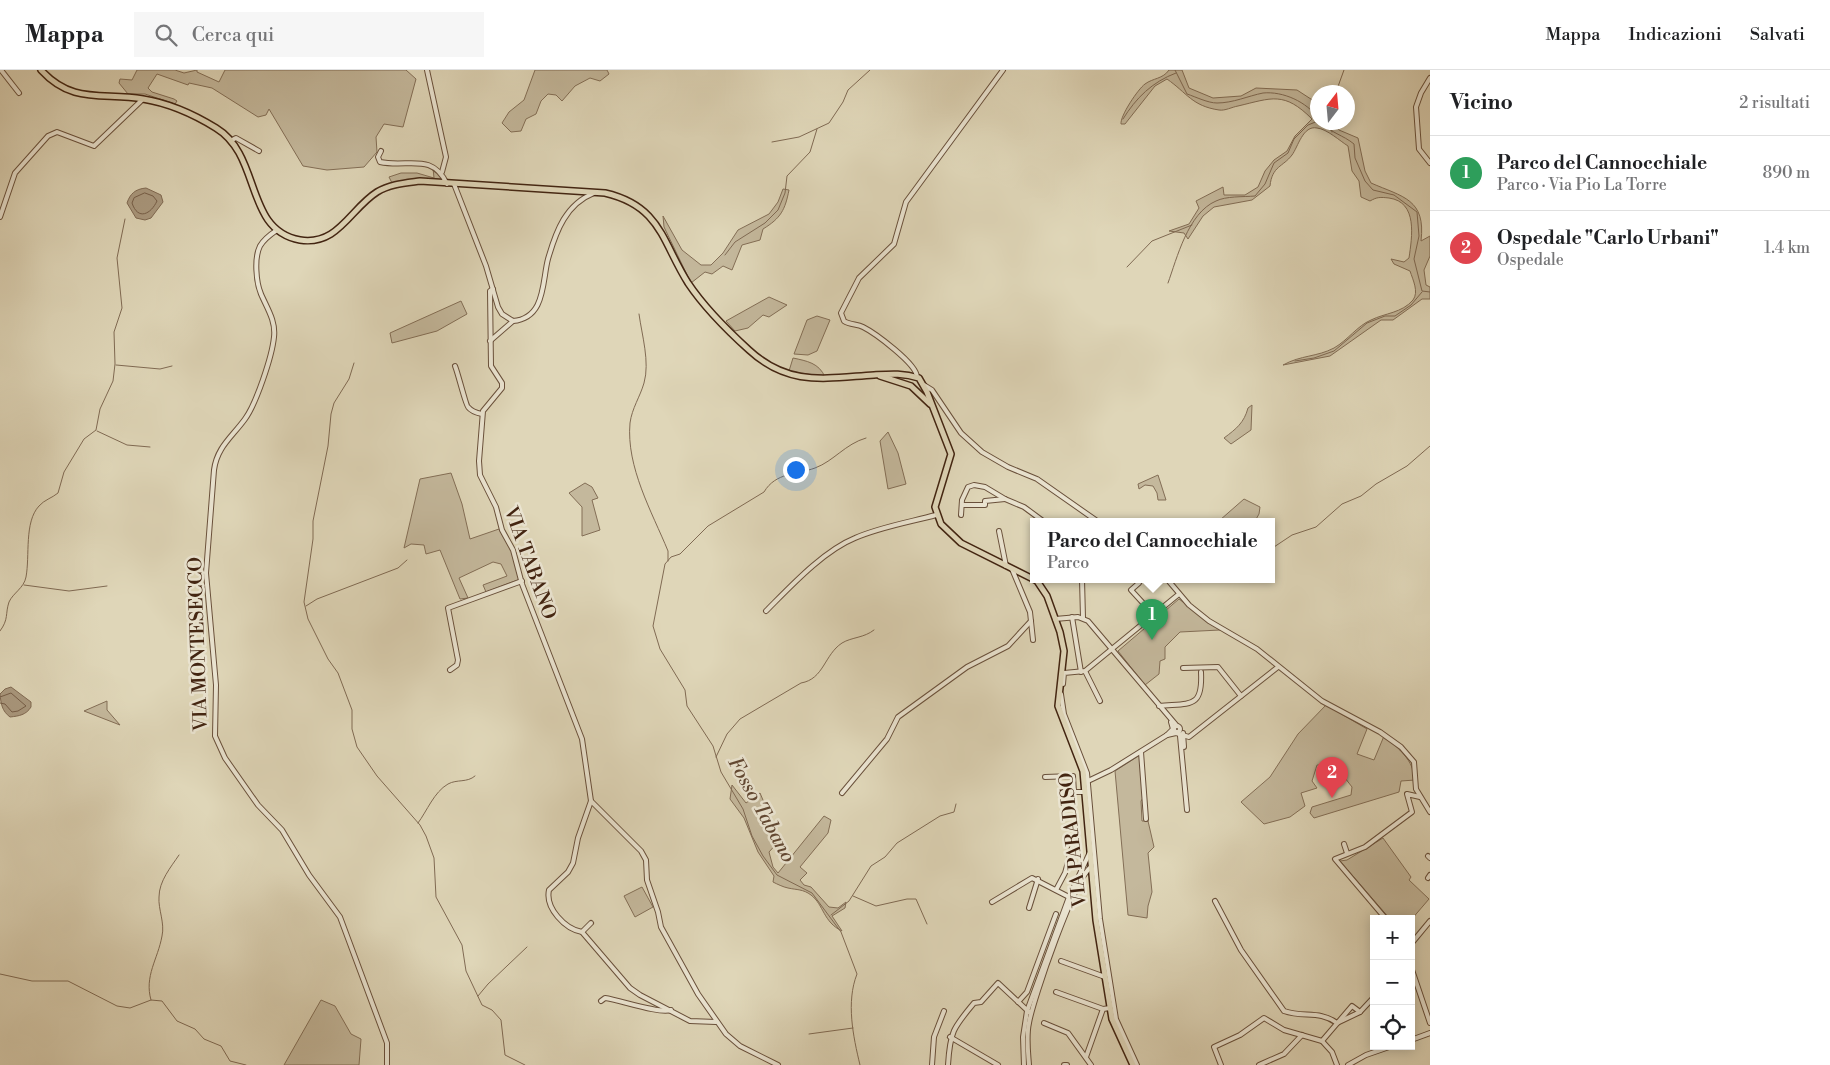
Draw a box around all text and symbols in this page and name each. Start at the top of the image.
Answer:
search box [134,12,484,57]
text: Mappa [25,20,104,50]
icon: search [152,21,180,49]
text: Cerca qui [192,23,274,47]
text: Mappa [1546,23,1600,46]
text: Indicazioni [1628,23,1722,46]
text: Salvati [1750,23,1805,46]
north arrow [1310,85,1355,130]
text: Vicino [1450,90,1513,116]
text: 2 risultati [1739,93,1810,113]
text: Parco del Cannocchiale [1497,151,1707,175]
text: 1 [1462,163,1470,183]
text: 890 m [1763,163,1810,183]
text: Parco · Via Pio La Torre [1497,175,1667,195]
text: Ospedale "Carlo Urbani" [1497,226,1719,250]
text: 2 [1461,238,1471,258]
text: 1.4 km [1764,238,1810,258]
text: Ospedale [1497,250,1564,270]
your location [783,457,809,483]
street label: VIA TABANO [498,502,562,623]
popup [1030,518,1275,583]
text: Parco del Cannocchiale [1047,529,1258,553]
text: Parco [1047,553,1089,573]
street label: VIA MONTESECCO [183,556,213,733]
pin: 1 [1136,599,1168,640]
water label: Fosso Tabano [722,753,800,867]
pin: 2 [1316,757,1348,798]
street label: VIA PARADISO [1054,771,1092,910]
map controls [1370,915,1415,1050]
button: + [1370,915,1415,960]
button: − [1370,960,1415,1005]
button: locate [1370,1005,1415,1050]

